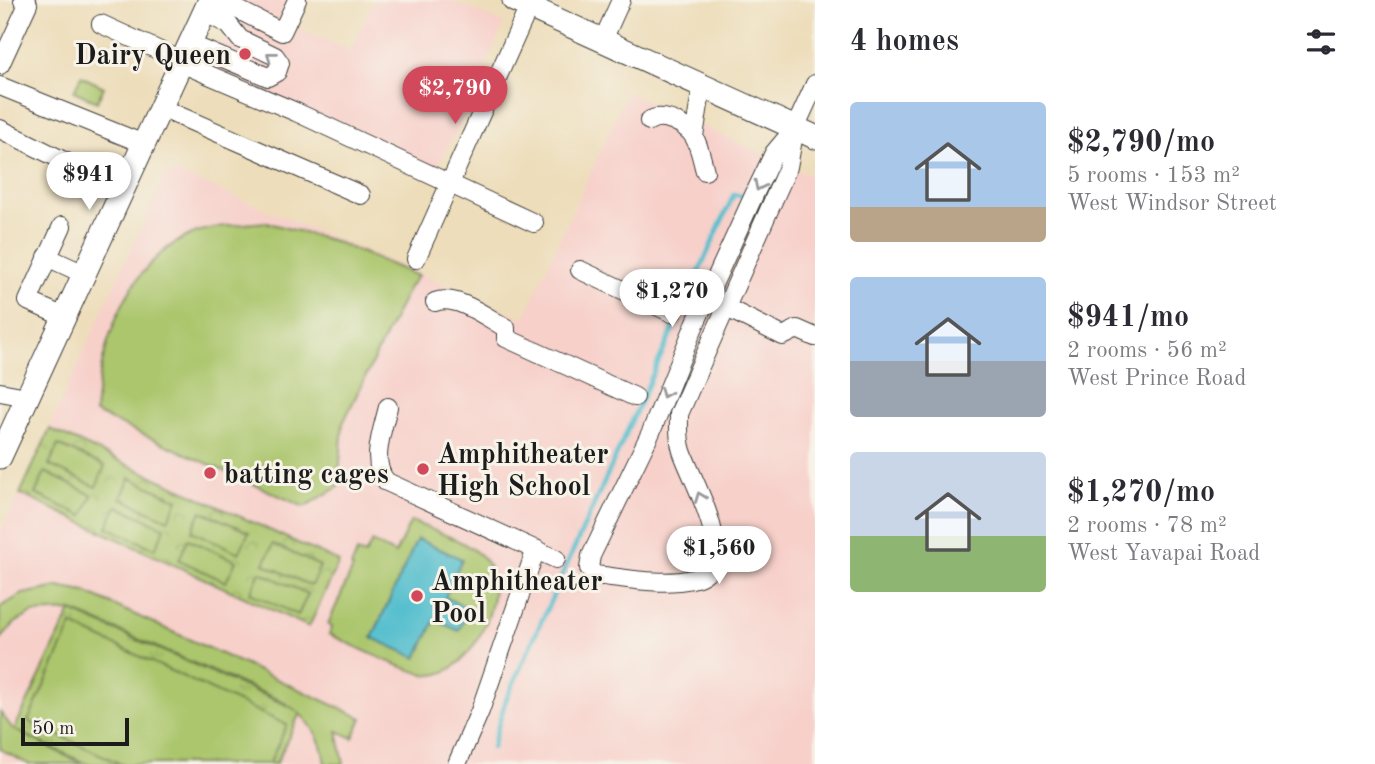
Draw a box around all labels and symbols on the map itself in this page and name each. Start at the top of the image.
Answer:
place label: Dairy Queen [74,43,231,71]
marker: Dairy Queen [237,46,253,62]
one-way arrow [266,51,278,64]
pin: $2,790 [398,66,512,126]
pin: $941 [48,152,130,212]
one-way arrow [753,179,767,191]
pin: $1,270 [615,270,729,329]
one-way arrow [659,386,673,398]
place label: Amphitheater High School [437,442,609,502]
marker: Amphitheater High School [415,461,431,477]
place label: batting cages [224,462,389,490]
marker: batting cages [202,465,218,481]
one-way arrow [694,492,708,504]
pin: $1,560 [662,526,776,586]
place label: Amphitheater Pool [431,569,603,629]
marker: Amphitheater Pool [409,588,425,604]
scale bar [21,715,130,747]

